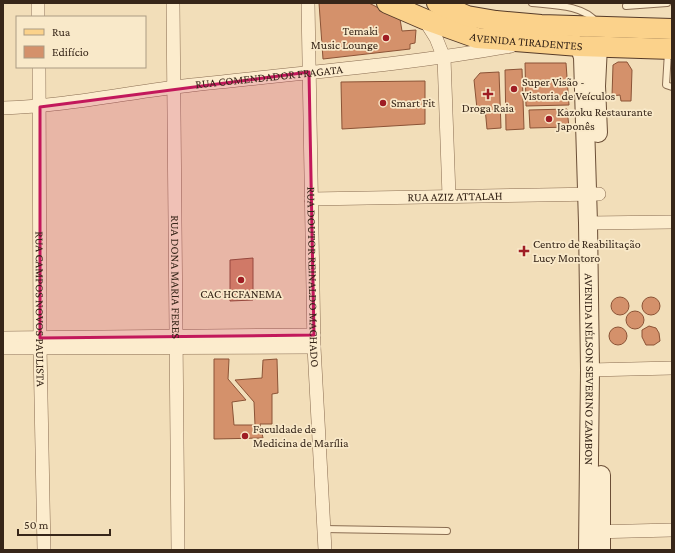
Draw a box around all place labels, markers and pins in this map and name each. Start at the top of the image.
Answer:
place label: Temaki Music Lounge [311,24,378,52]
marker: Temaki Music Lounge [381,33,391,43]
place label: Super Visão - Vistoria de Veículos [522,75,616,103]
marker: Super Visão - Vistoria de Veículos [509,84,519,94]
marker: Droga Raia [483,89,493,99]
place label: Smart Fit [391,96,436,110]
marker: Smart Fit [378,98,388,108]
place label: Droga Raia [462,101,515,115]
place label: Kazoku Restaurante Japonês [556,105,652,133]
marker: Kazoku Restaurante Japonês [544,114,554,124]
place label: Centro de Reabilitação Lucy Montoro [533,237,641,265]
marker: Centro de Reabilitação Lucy Montoro [518,245,530,257]
marker: CAC HCFANEMA [236,275,246,285]
place label: CAC HCFANEMA [200,287,282,301]
place label: Faculdade de Medicina de Marília [253,422,349,450]
marker: Faculdade de Medicina de Marília [240,431,250,441]

